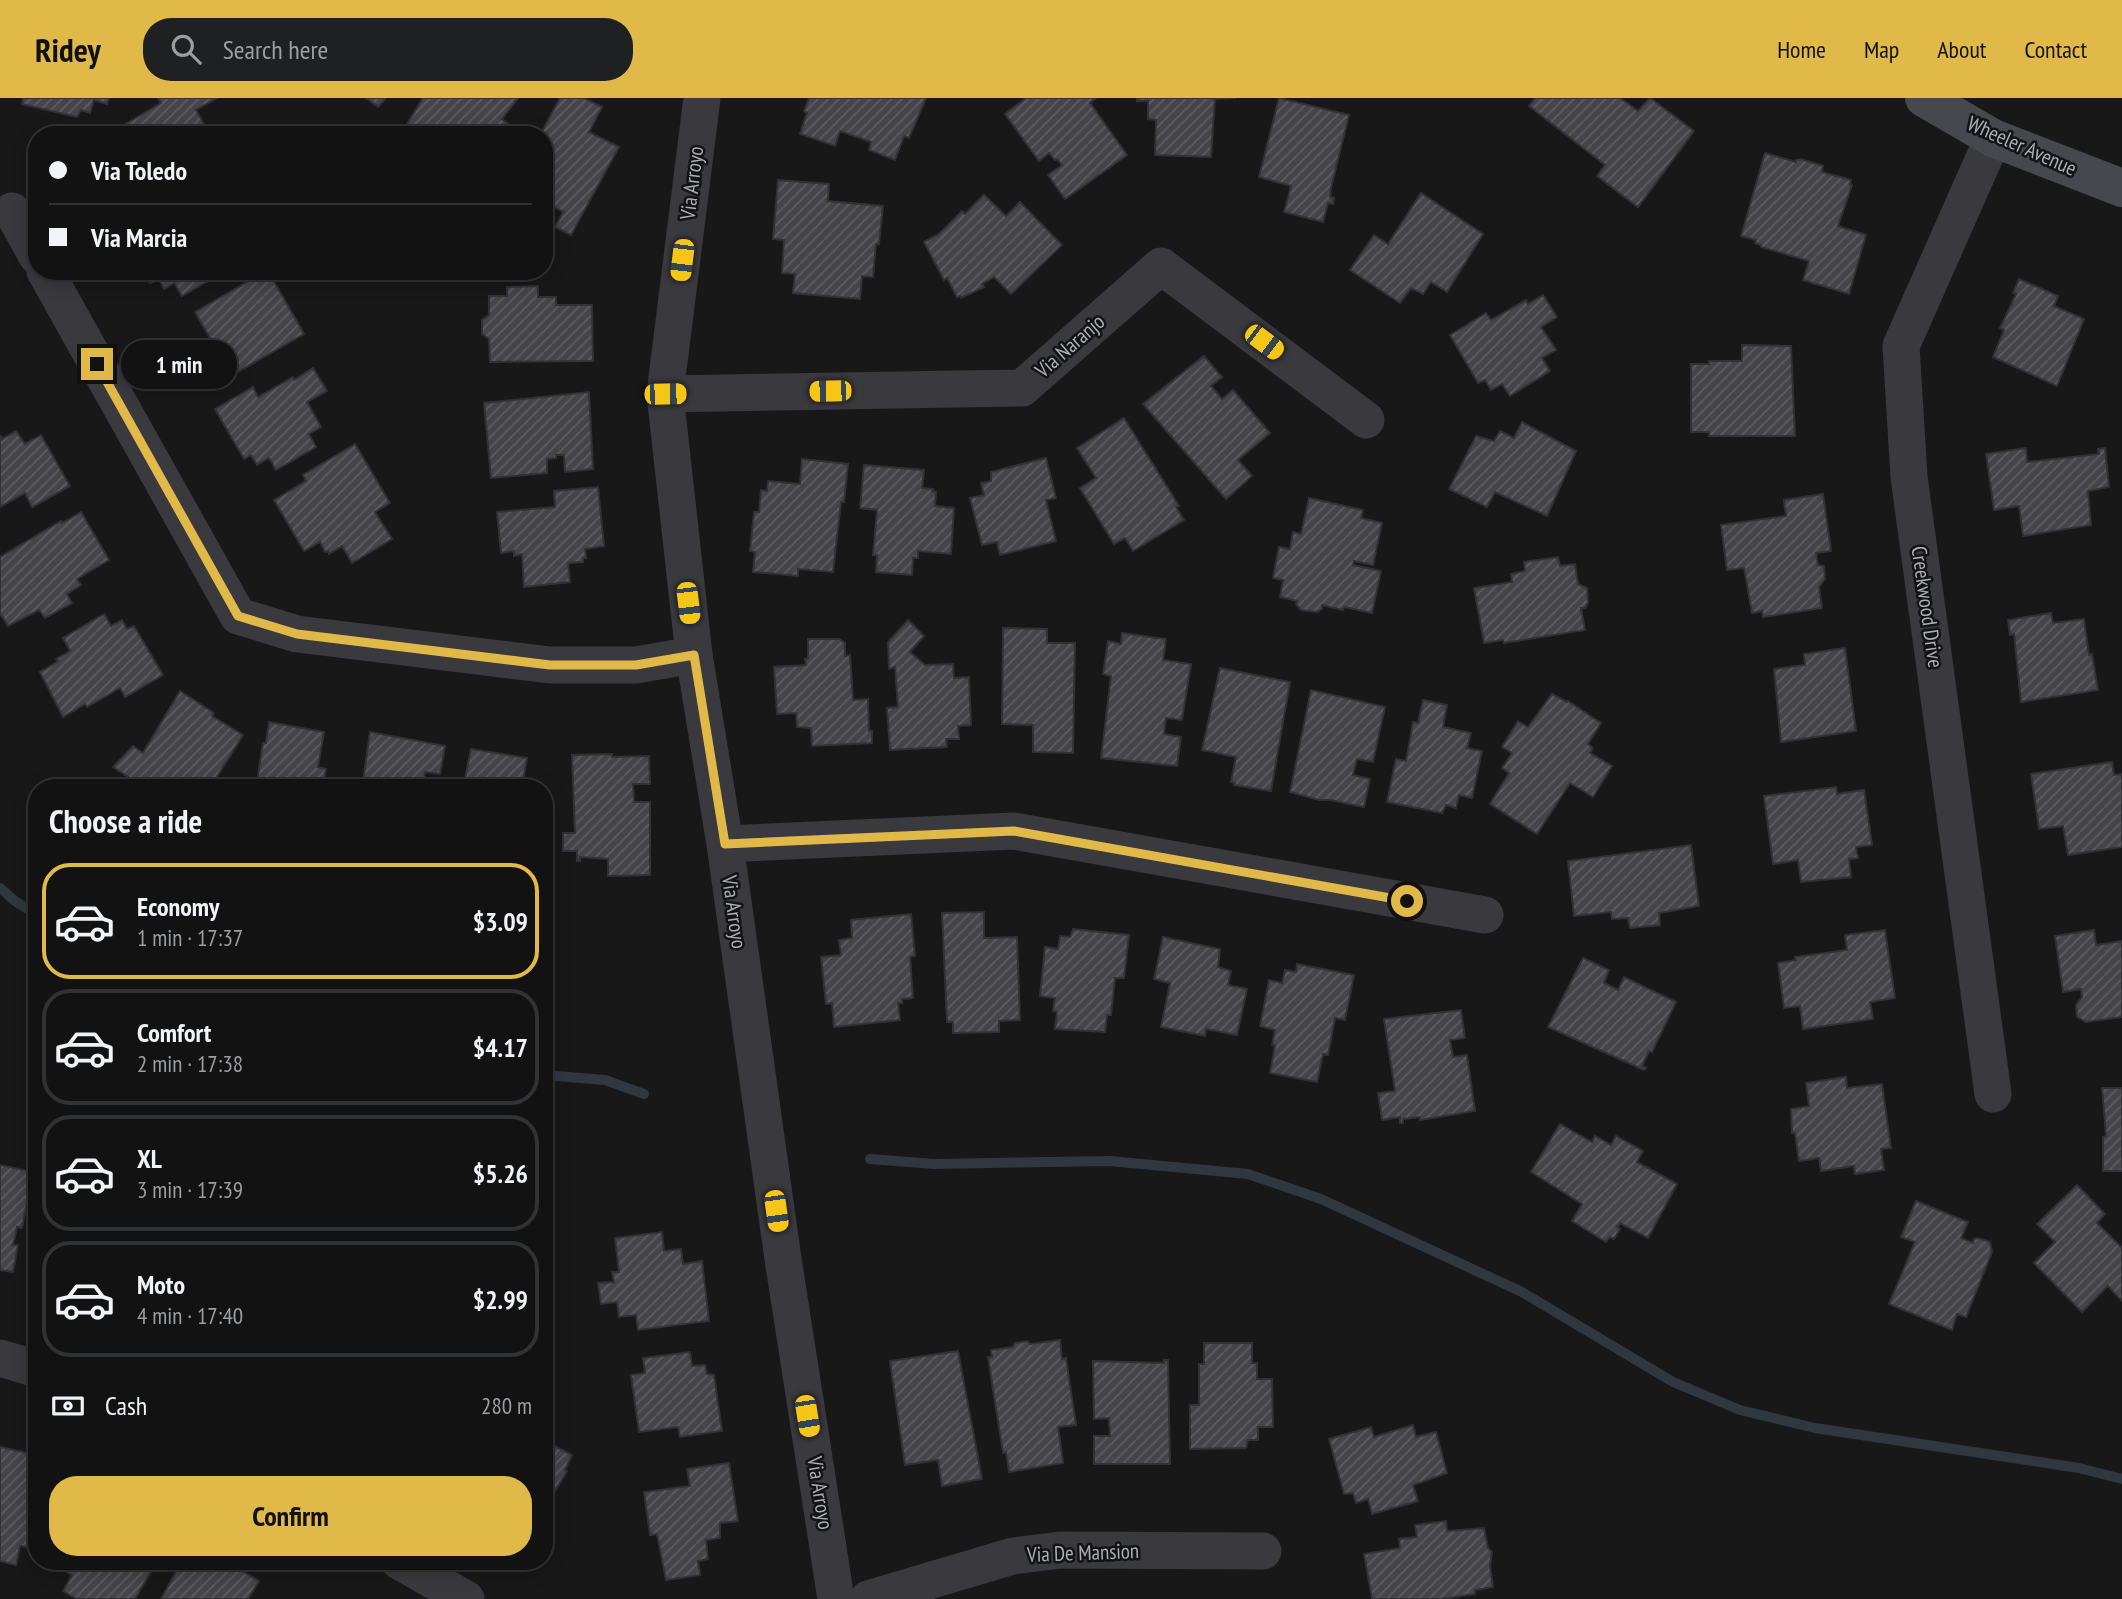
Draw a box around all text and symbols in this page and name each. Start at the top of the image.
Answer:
search box [143,18,633,81]
text: Ridey [35,28,101,71]
icon: search [167,30,205,68]
text: Search here [223,33,328,66]
text: Home [1777,34,1826,65]
text: Map [1864,34,1899,65]
text: About [1937,34,1986,65]
text: Contact [2024,34,2087,65]
street label: Wheeler Avenue [1963,109,2081,182]
street label: Via Arroyo [673,145,709,222]
text: Via Toledo [91,154,187,187]
text: Via Marcia [91,221,187,254]
car [670,238,695,282]
street label: Via Naranjo [1028,308,1110,384]
car [1241,321,1288,363]
callout: 1 min [122,340,237,388]
route end [81,348,113,380]
text: 1 min [156,350,202,379]
car [809,380,852,402]
car [644,383,687,405]
street label: Creekwood Drive [1906,544,1949,669]
car [676,581,701,625]
text: Choose a ride [49,800,202,842]
street label: Via Arroyo [716,872,753,950]
route start [1391,885,1423,917]
icon: car [53,890,116,953]
text: Economy [137,890,219,923]
text: $3.09 [473,905,528,938]
text: 1 min · 17:37 [137,923,243,952]
icon: car [53,1016,116,1079]
text: Comfort [137,1016,211,1049]
text: $4.17 [473,1031,528,1064]
text: 2 min · 17:38 [137,1049,243,1078]
icon: car [53,1142,116,1205]
text: XL [137,1142,162,1175]
text: $5.26 [473,1157,528,1190]
text: 3 min · 17:39 [137,1175,243,1204]
car [763,1189,790,1233]
icon: car [53,1268,116,1331]
text: Moto [137,1268,185,1301]
text: $2.99 [473,1283,528,1316]
text: 4 min · 17:40 [137,1301,243,1330]
icon: cash [49,1387,87,1425]
text: Cash [105,1389,147,1422]
text: 280 m [481,1391,532,1420]
car [794,1394,821,1438]
street label: Via Arroyo [801,1453,840,1532]
button: Confirm [49,1476,532,1556]
street label: Via De Mansion [1025,1537,1140,1568]

